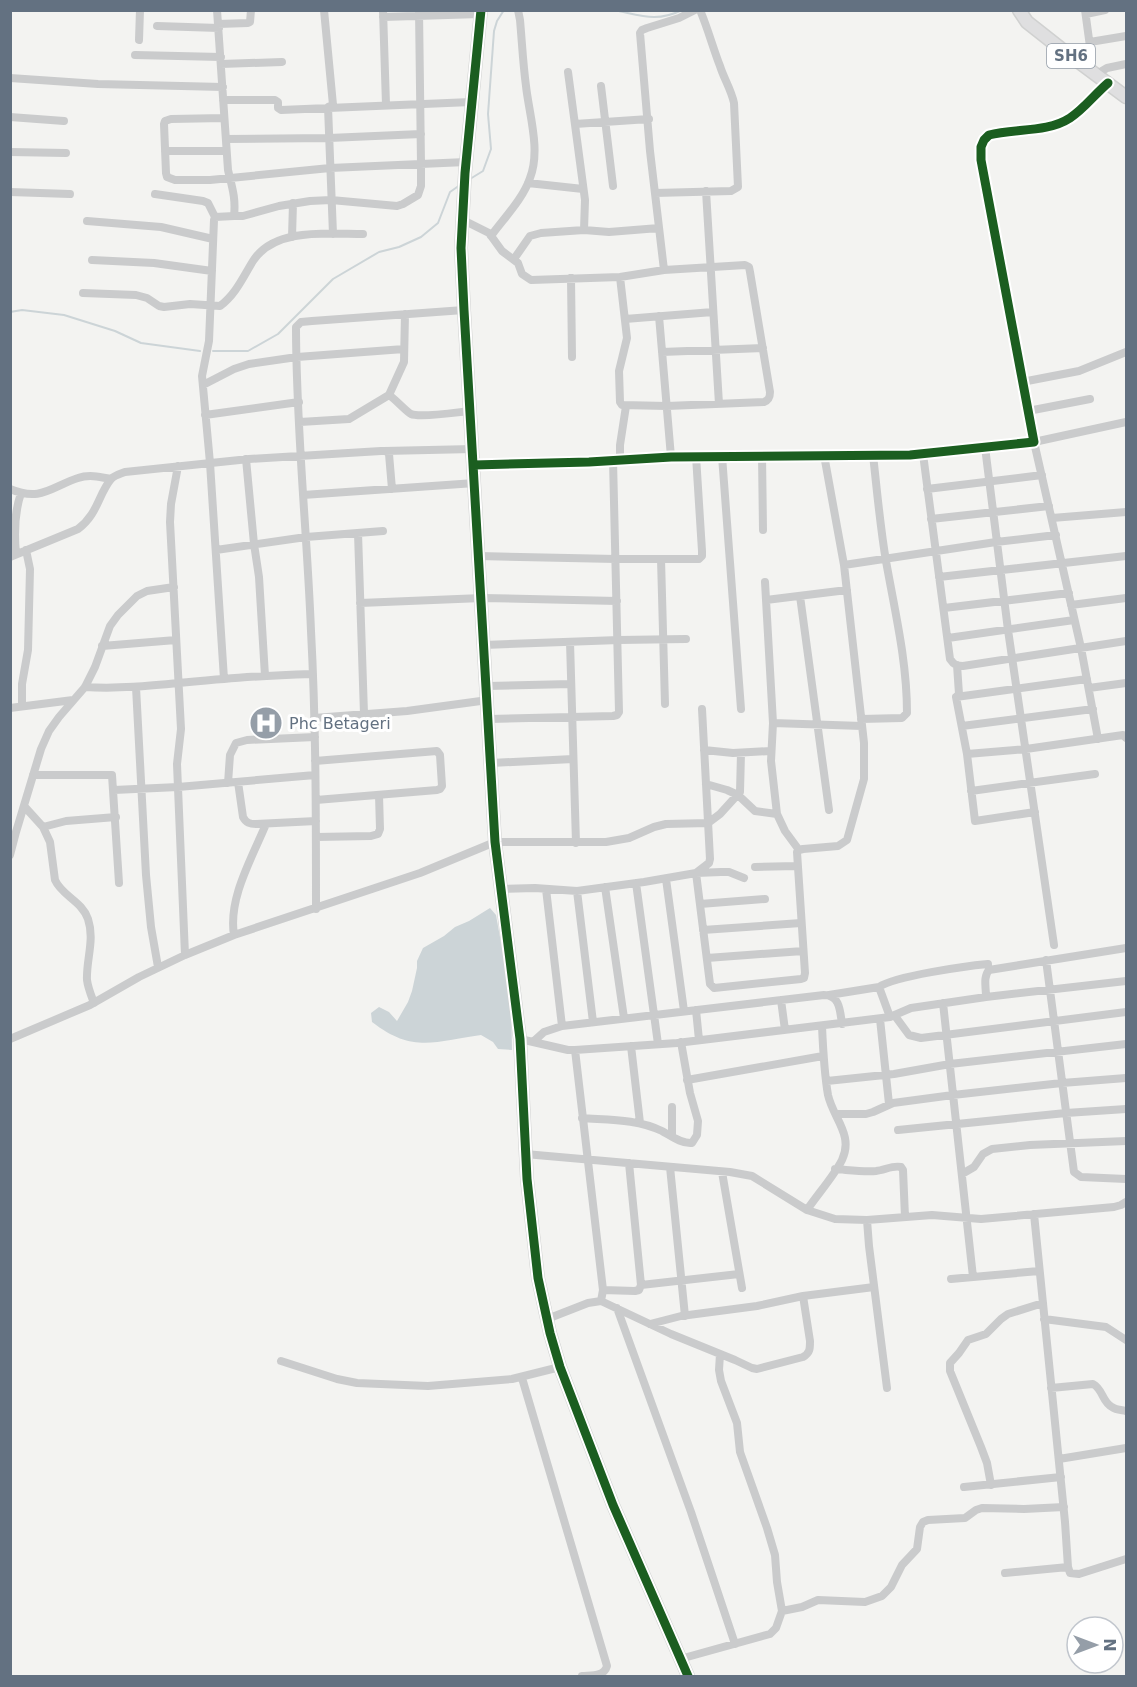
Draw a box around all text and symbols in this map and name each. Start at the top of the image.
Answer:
road number: SH6 [1047,44,1095,68]
hospital icon: Phc Betageri [248,705,284,741]
place label: Phc Betageri [289,714,391,733]
north arrow [1065,1615,1125,1675]
text: N [1100,1638,1119,1652]

